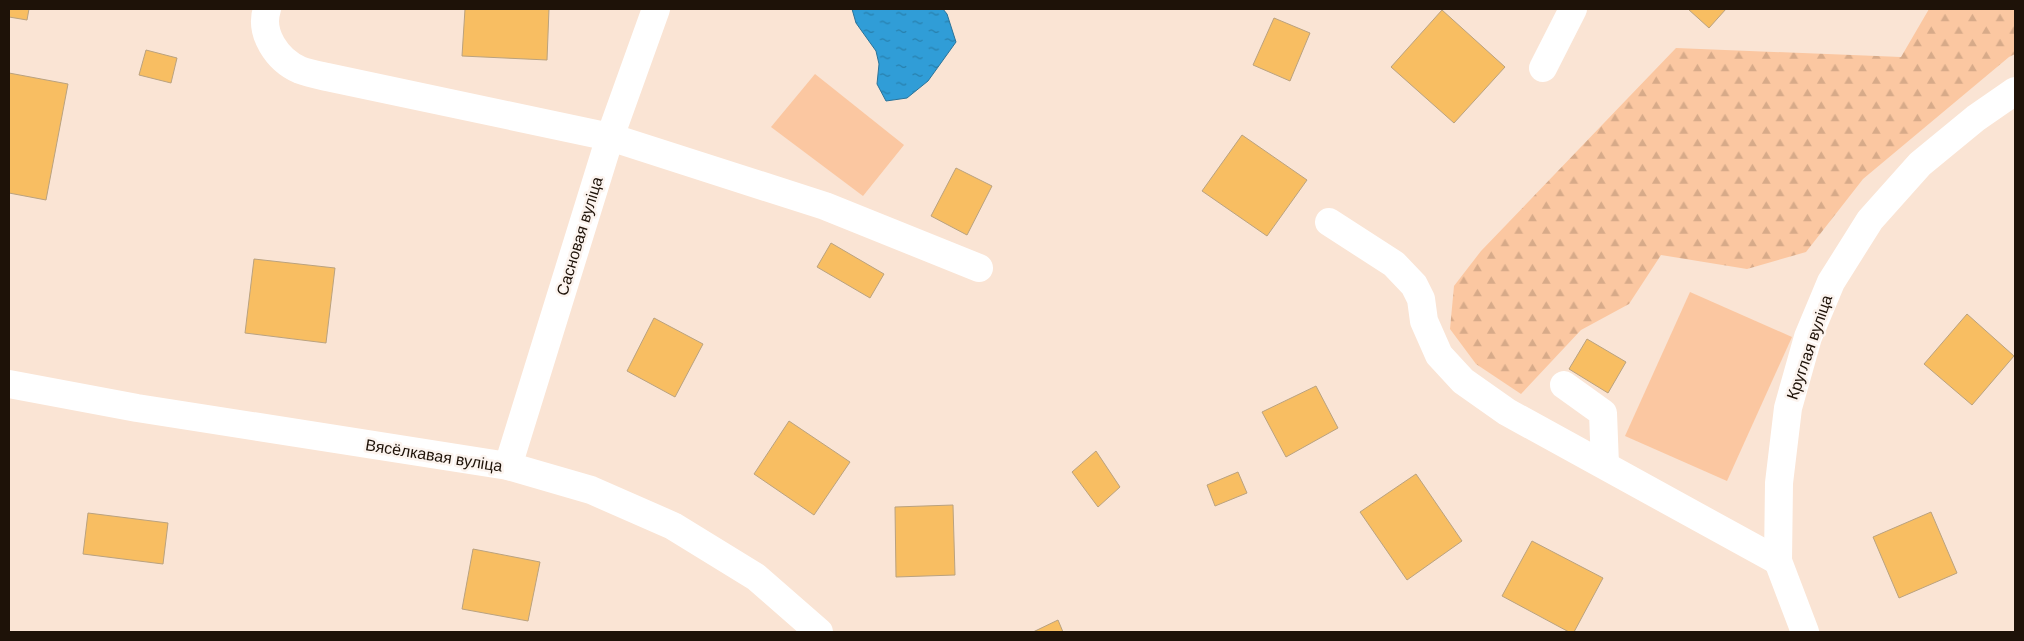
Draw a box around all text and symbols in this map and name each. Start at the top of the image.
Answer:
street label: Сасновая вуліца [551,174,608,298]
street label: Круглая вуліца [1782,292,1837,402]
street label: Вясёлкавая вуліца [364,434,504,477]

